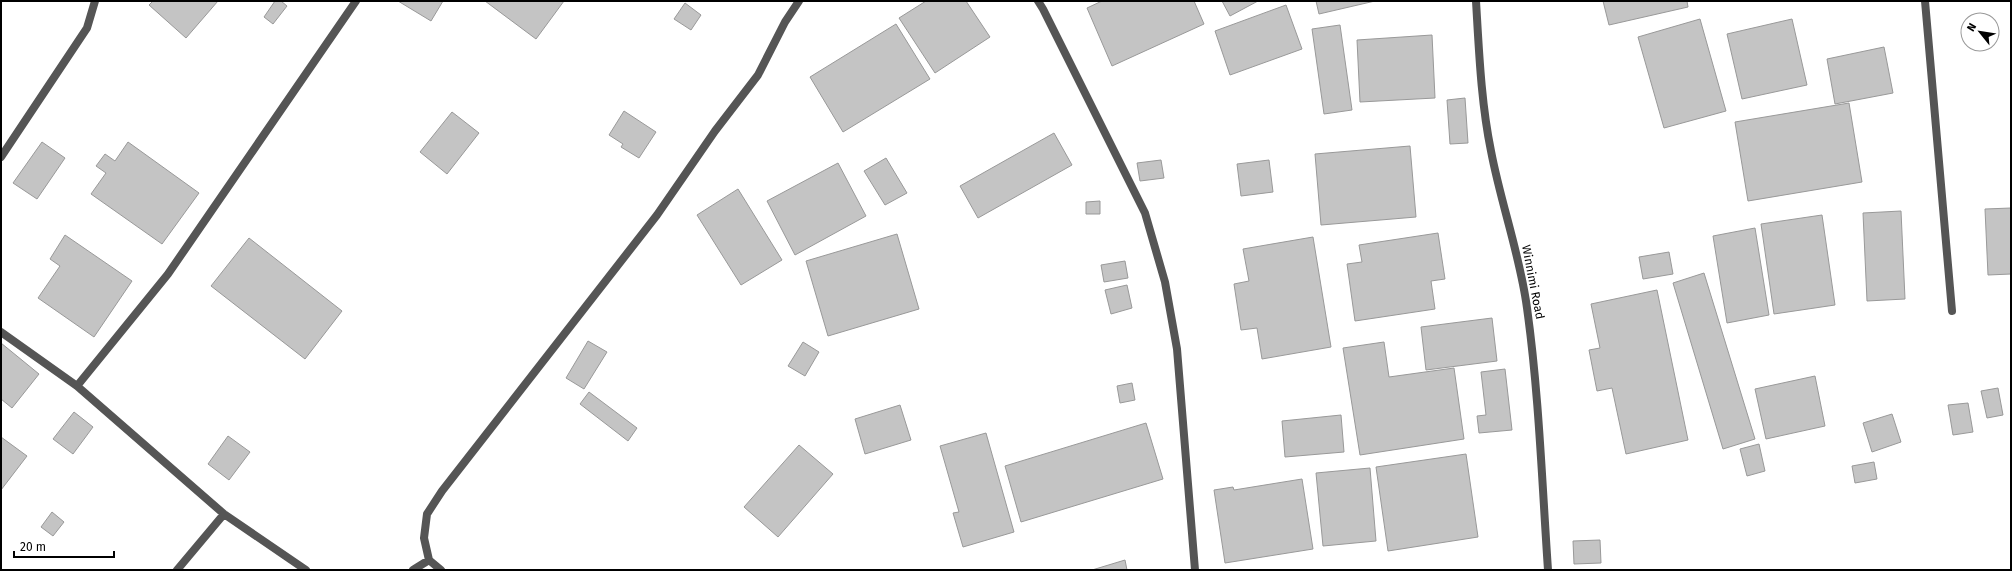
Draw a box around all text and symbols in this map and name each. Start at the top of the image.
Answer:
north arrow [1960,12,2000,52]
text: N [1964,21,1979,34]
street label: Winnimi Road [1519,244,1547,320]
scale bar [14,533,114,559]
text: 20 m [20,540,46,554]

